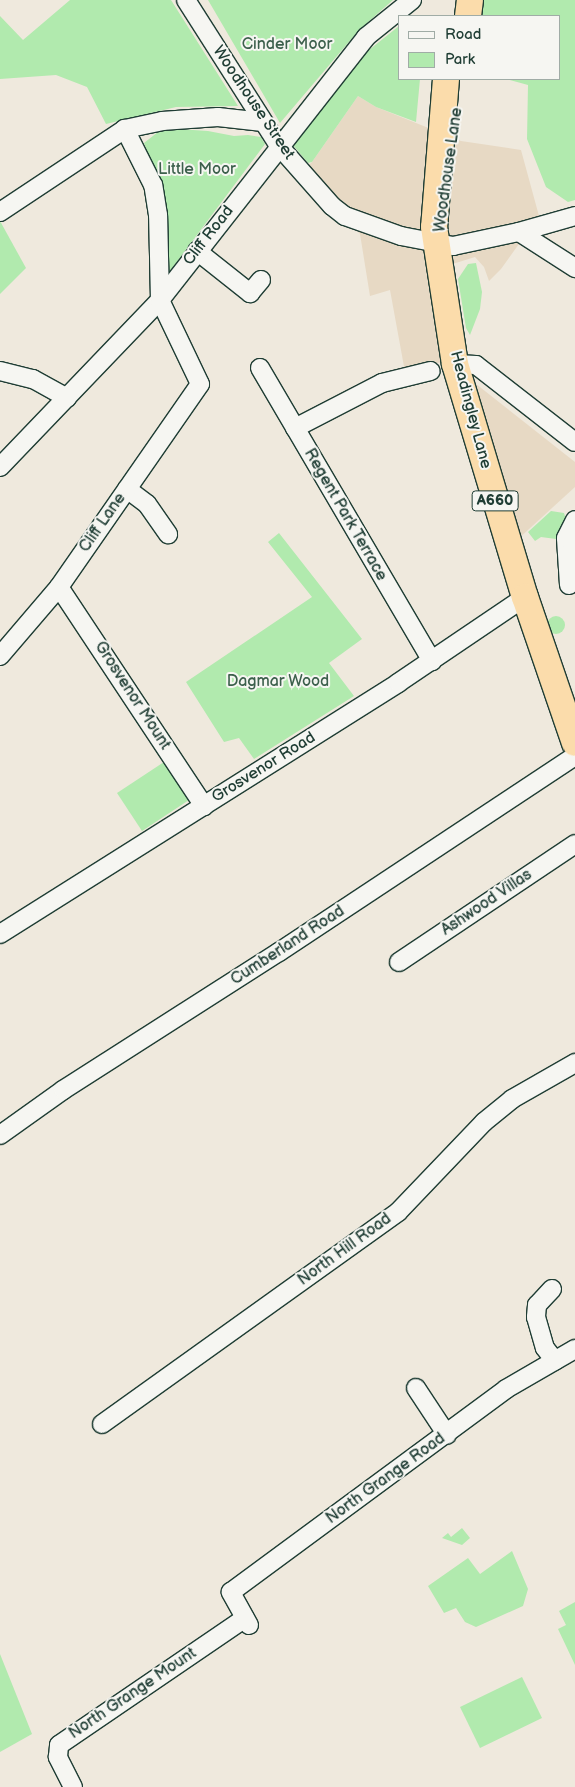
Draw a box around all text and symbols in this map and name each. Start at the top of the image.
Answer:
legend [398,15,560,80]
text: Road [445,25,481,44]
park label: Cinder Moor [242,35,332,55]
street label: Woodhouse Street [208,42,298,164]
text: Park [445,50,475,69]
street label: Woodhouse Lane [431,106,467,234]
park label: Little Moor [158,160,236,180]
street label: Cliff Road [180,202,238,270]
street label: Headingley Lane [445,349,495,471]
street label: Regent Park Terrace [299,445,391,585]
road number: A660 [471,488,519,514]
street label: Cliff Lane [76,490,130,556]
street label: Grosvenor Mount [90,638,174,754]
park label: Dagmar Wood [226,672,330,692]
street label: Grosvenor Road [209,729,319,807]
street label: Ashwood Villas [438,865,536,941]
street label: Cumberland Road [228,902,348,990]
street label: North Hill Road [295,1210,395,1290]
street label: North Grange Road [323,1429,449,1529]
street label: North Grange Mount [66,1644,200,1744]

